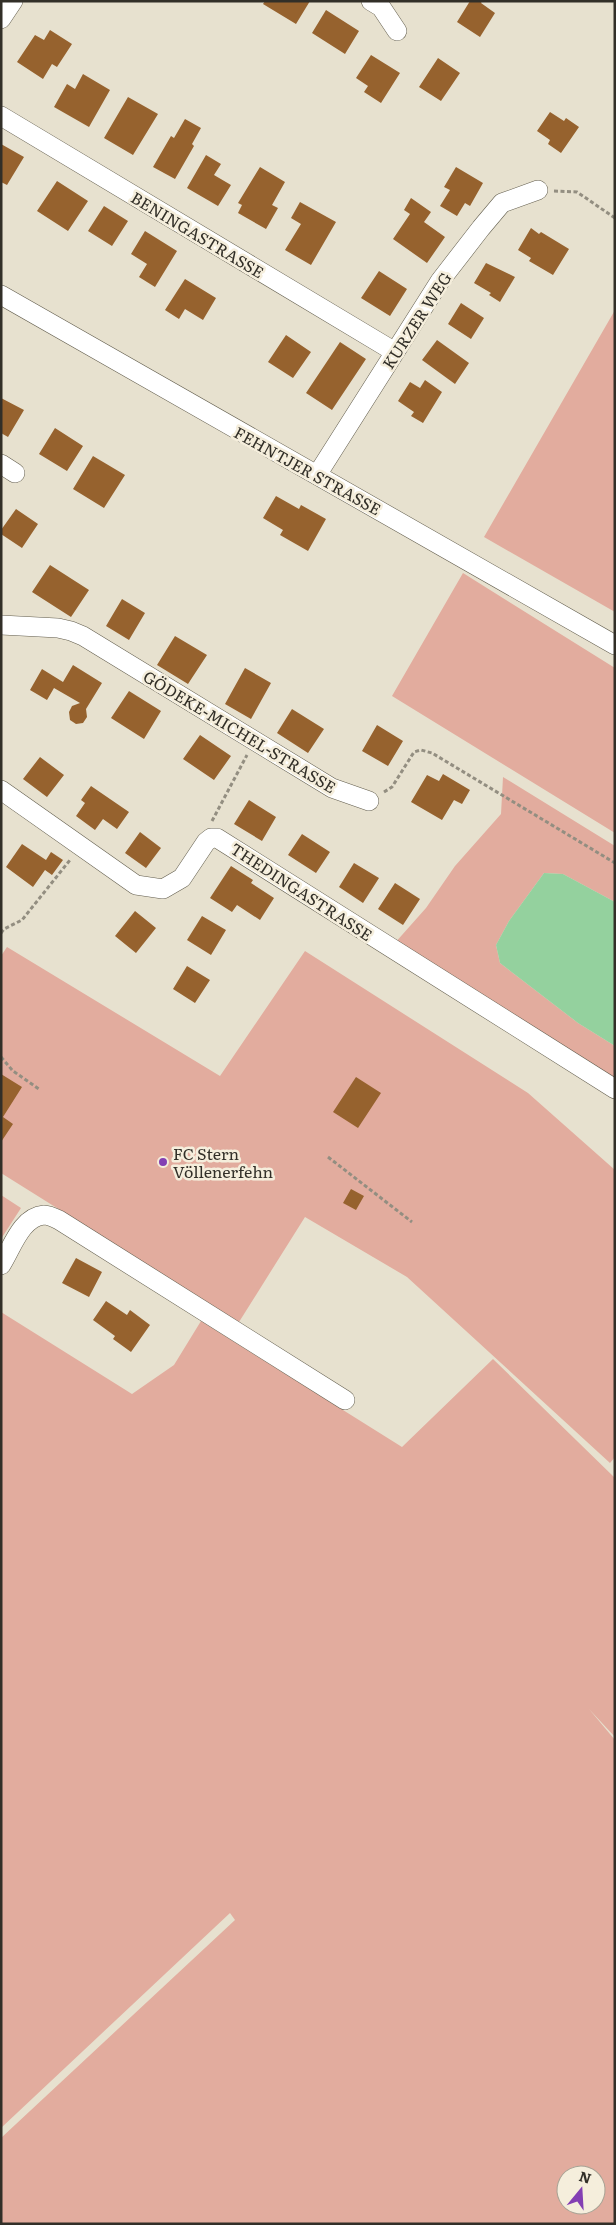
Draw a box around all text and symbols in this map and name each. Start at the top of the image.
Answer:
street label: BENINGASTRASSE [127,185,269,283]
street label: KURZER WEG [376,267,456,373]
street label: FEHNTJER STRASSE [230,420,386,520]
street label: GÖDEKE-MICHEL-STRASSE [139,664,341,798]
street label: THEDINGASTRASSE [226,836,378,946]
place label: FC Stern Völlenerfehn [173,1141,274,1183]
marker: FC Stern Völlenerfehn [157,1156,169,1168]
north arrow [556,2165,606,2215]
text: N [577,2165,594,2188]

